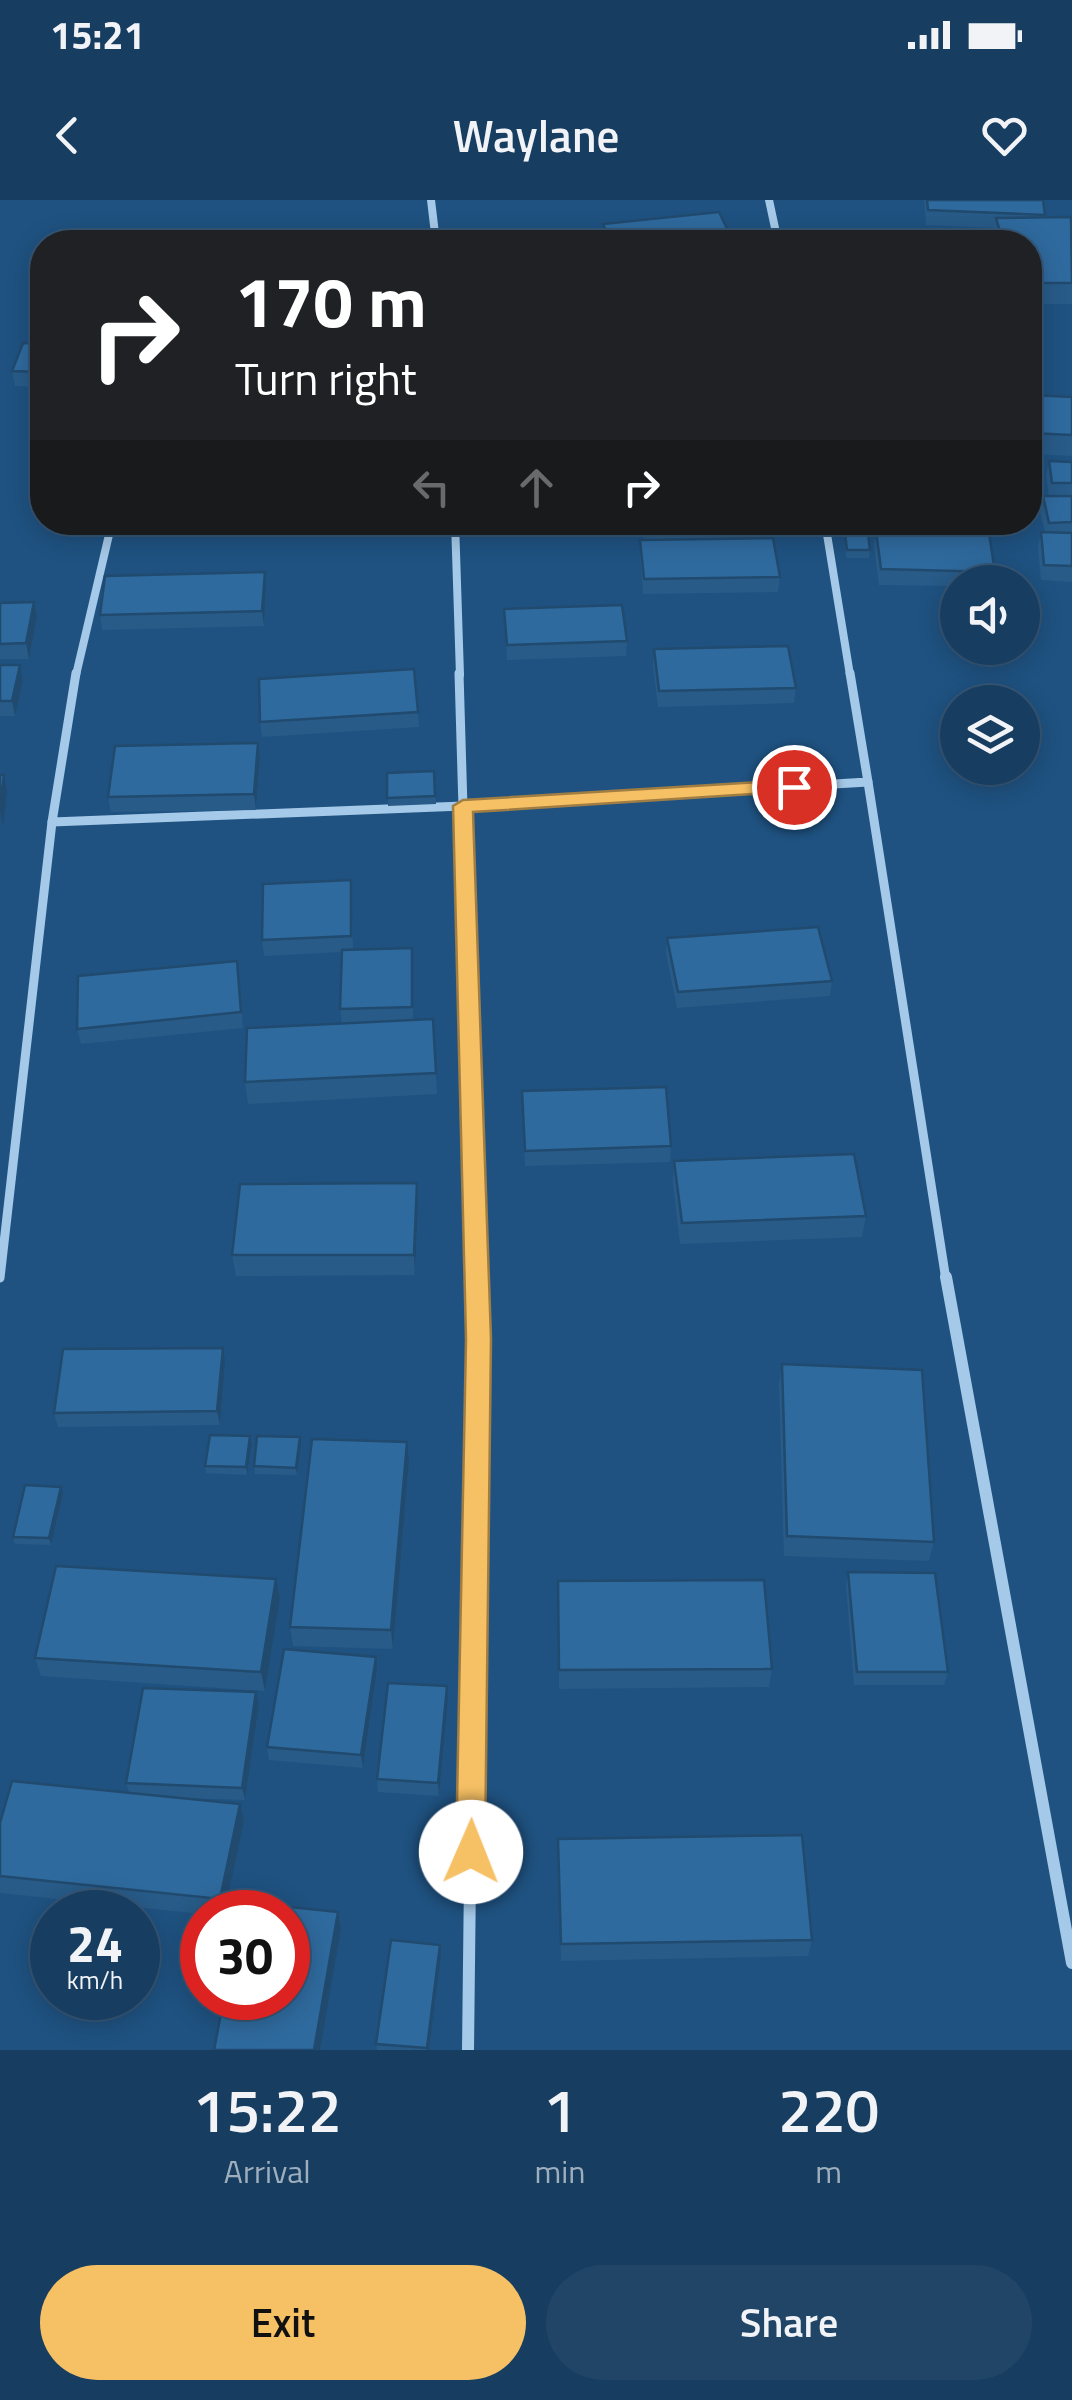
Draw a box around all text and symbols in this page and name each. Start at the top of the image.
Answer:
text: 15:21 [50,6,145,64]
text: Waylane [453,101,619,169]
icon: back [40,108,95,163]
icon: heart [977,108,1032,163]
text: 170 m [235,248,427,354]
icon: right [70,270,200,400]
text: Turn right [235,344,417,412]
icon: left [404,460,459,515]
icon: ahead [509,460,564,515]
icon: right [614,460,669,515]
map controls [940,565,1040,785]
button: sound [940,565,1040,665]
button: layers [940,685,1040,785]
pin [752,745,837,830]
icon: arrive [767,760,822,815]
position arrow [419,1800,523,1904]
speed limit sign: 30 [180,1890,310,2020]
text: 24 [67,1905,123,1981]
text: km/h [67,1961,123,1999]
text: 15:22 [193,2064,342,2155]
text: 1 [543,2064,577,2155]
text: 220 [778,2064,879,2155]
text: Arrival [224,2147,311,2195]
text: min [534,2147,585,2195]
text: m [815,2147,842,2195]
button: Exit [40,2265,526,2380]
button: Share [546,2265,1032,2380]

